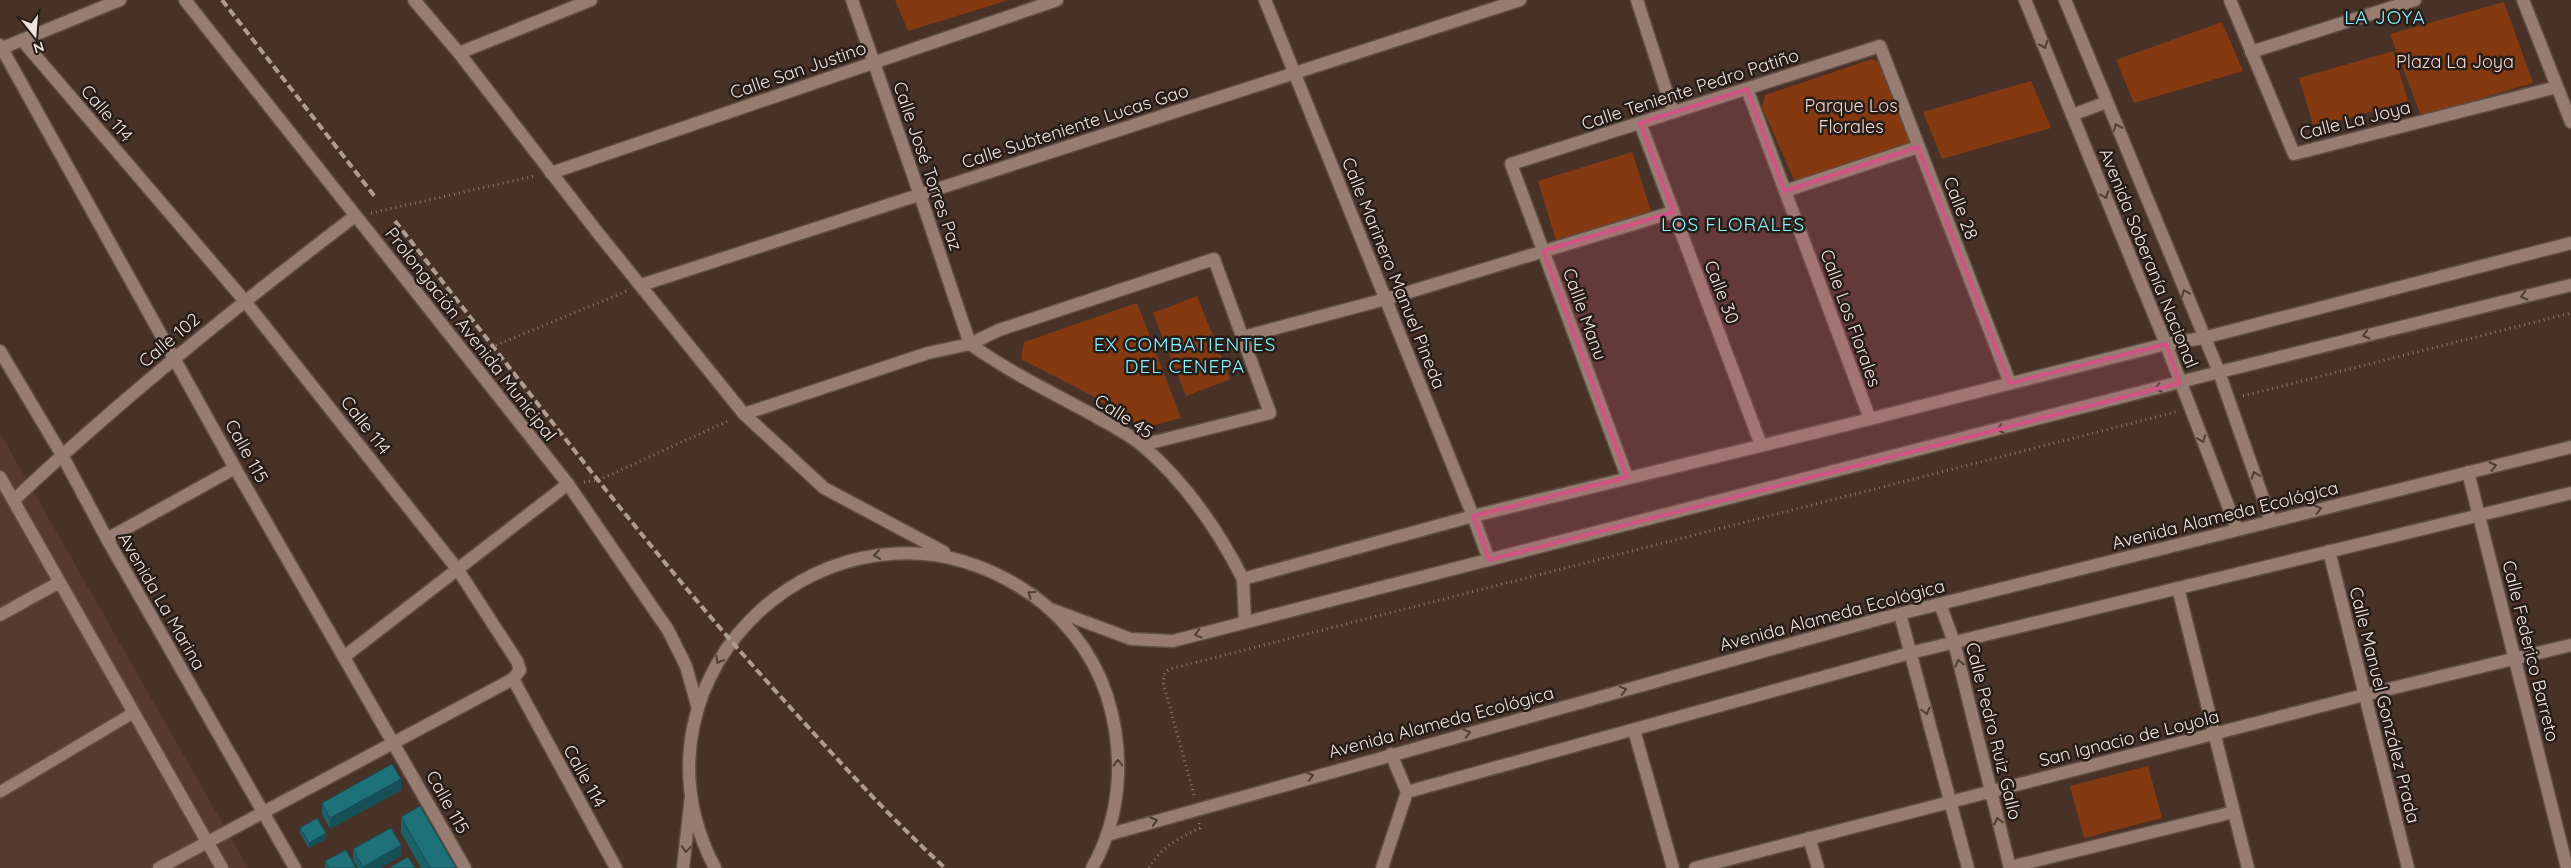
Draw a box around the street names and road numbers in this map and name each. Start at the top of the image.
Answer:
street label: Calle San Justino [727,36,869,104]
street label: Calle Teniente Pedro Patiño [1578,43,1802,135]
street label: Calle José Torres Paz [888,78,968,254]
street label: Calle Subteniente Lucas Gao [959,78,1191,174]
street label: Calle 114 [76,80,138,146]
street label: Calle La Joya [2297,95,2413,145]
street label: Avenida Soberanía Nacional [2094,145,2204,371]
street label: Calle Marinero Manuel Pineda [1337,154,1451,392]
street label: Calle 28 [1939,173,1983,243]
street label: Prolongación Avenida Municipal [380,222,562,446]
street label: Calle Los Florales [1815,246,1887,390]
street label: Calle 30 [1699,257,1745,327]
street label: Callle Manu [1558,265,1612,363]
street label: Calle 102 [134,308,204,372]
street label: Calle 45 [1090,389,1158,443]
street label: Calle 114 [336,391,396,459]
street label: Calle 115 [220,415,274,487]
street label: Avenida Alameda Ecológica [2109,476,2341,554]
street label: Avenida La Marina [113,528,211,674]
street label: Calle Federico Barreto [2497,558,2565,744]
street label: Avenida Alameda Ecológica [1717,574,1947,656]
street label: Calle Manuel González Prada [2344,584,2426,826]
street label: Calle Pedro Ruiz Gallo [1961,640,2027,822]
street label: Avenida Alameda Ecológica [1326,681,1556,763]
street label: San Ignacio de Loyola [2037,704,2221,772]
street label: Calle 114 [558,741,612,811]
street label: Calle 115 [421,766,475,838]

